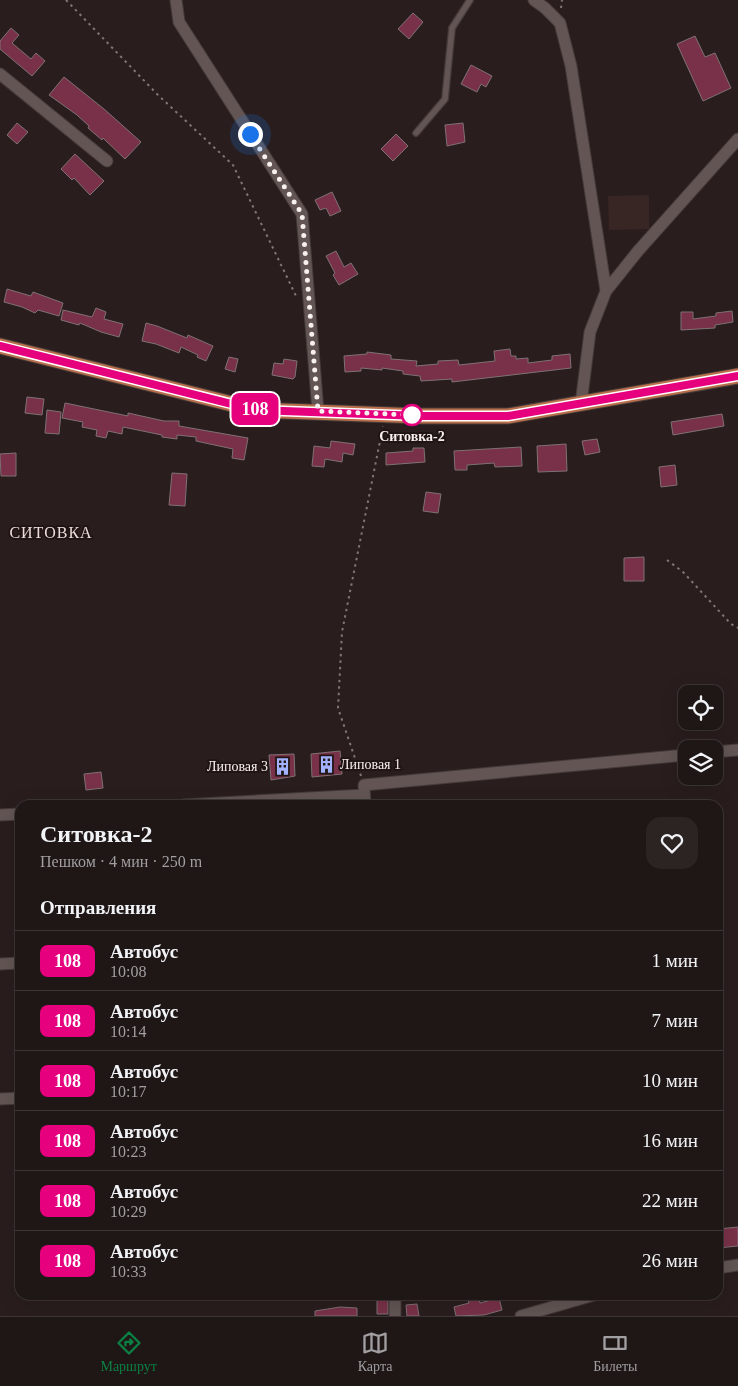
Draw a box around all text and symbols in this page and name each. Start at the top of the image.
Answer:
your location [238,122,263,147]
line badge: 108 [226,393,284,425]
text: 108 [242,399,269,419]
marker: Ситовка-2 [401,404,423,426]
place label: Ситовка-2 [379,429,445,444]
district label: СИТОВКА [9,524,93,541]
map controls [678,685,723,785]
button: locate [678,685,723,730]
button: layers [678,740,723,785]
building icon: Липовая 1 [316,754,336,774]
building icon: Липовая 3 [272,756,292,776]
place label: Липовая 1 [340,757,401,772]
place label: Липовая 3 [207,759,268,774]
button: heart [646,817,698,869]
text: Ситовка-2 [40,821,152,847]
text: Пешком · 4 мин · 250 m [40,853,202,870]
text: Отправления [40,897,156,918]
text: Автобус [110,941,178,962]
text: 1 мин [651,950,698,971]
text: 108 [54,951,81,971]
text: 10:08 [110,963,146,980]
text: Автобус [110,1001,178,1022]
text: 7 мин [651,1010,698,1031]
text: 108 [54,1011,81,1031]
text: 10:14 [110,1023,146,1040]
text: Автобус [110,1061,178,1082]
text: 10 мин [642,1070,698,1091]
text: 108 [54,1071,81,1091]
text: 10:17 [110,1083,146,1100]
text: Автобус [110,1121,178,1142]
text: 16 мин [642,1130,698,1151]
text: 108 [54,1131,81,1151]
text: 10:23 [110,1143,146,1160]
text: Автобус [110,1181,178,1202]
text: 22 мин [642,1190,698,1211]
text: 108 [54,1191,81,1211]
text: 10:29 [110,1203,146,1220]
text: Автобус [110,1241,178,1262]
text: 26 мин [642,1250,698,1271]
text: 108 [54,1251,81,1271]
text: 10:33 [110,1263,146,1280]
tab: Маршрут [100,1329,157,1375]
tab: Карта [358,1329,392,1375]
tab: Билеты [593,1329,638,1375]

